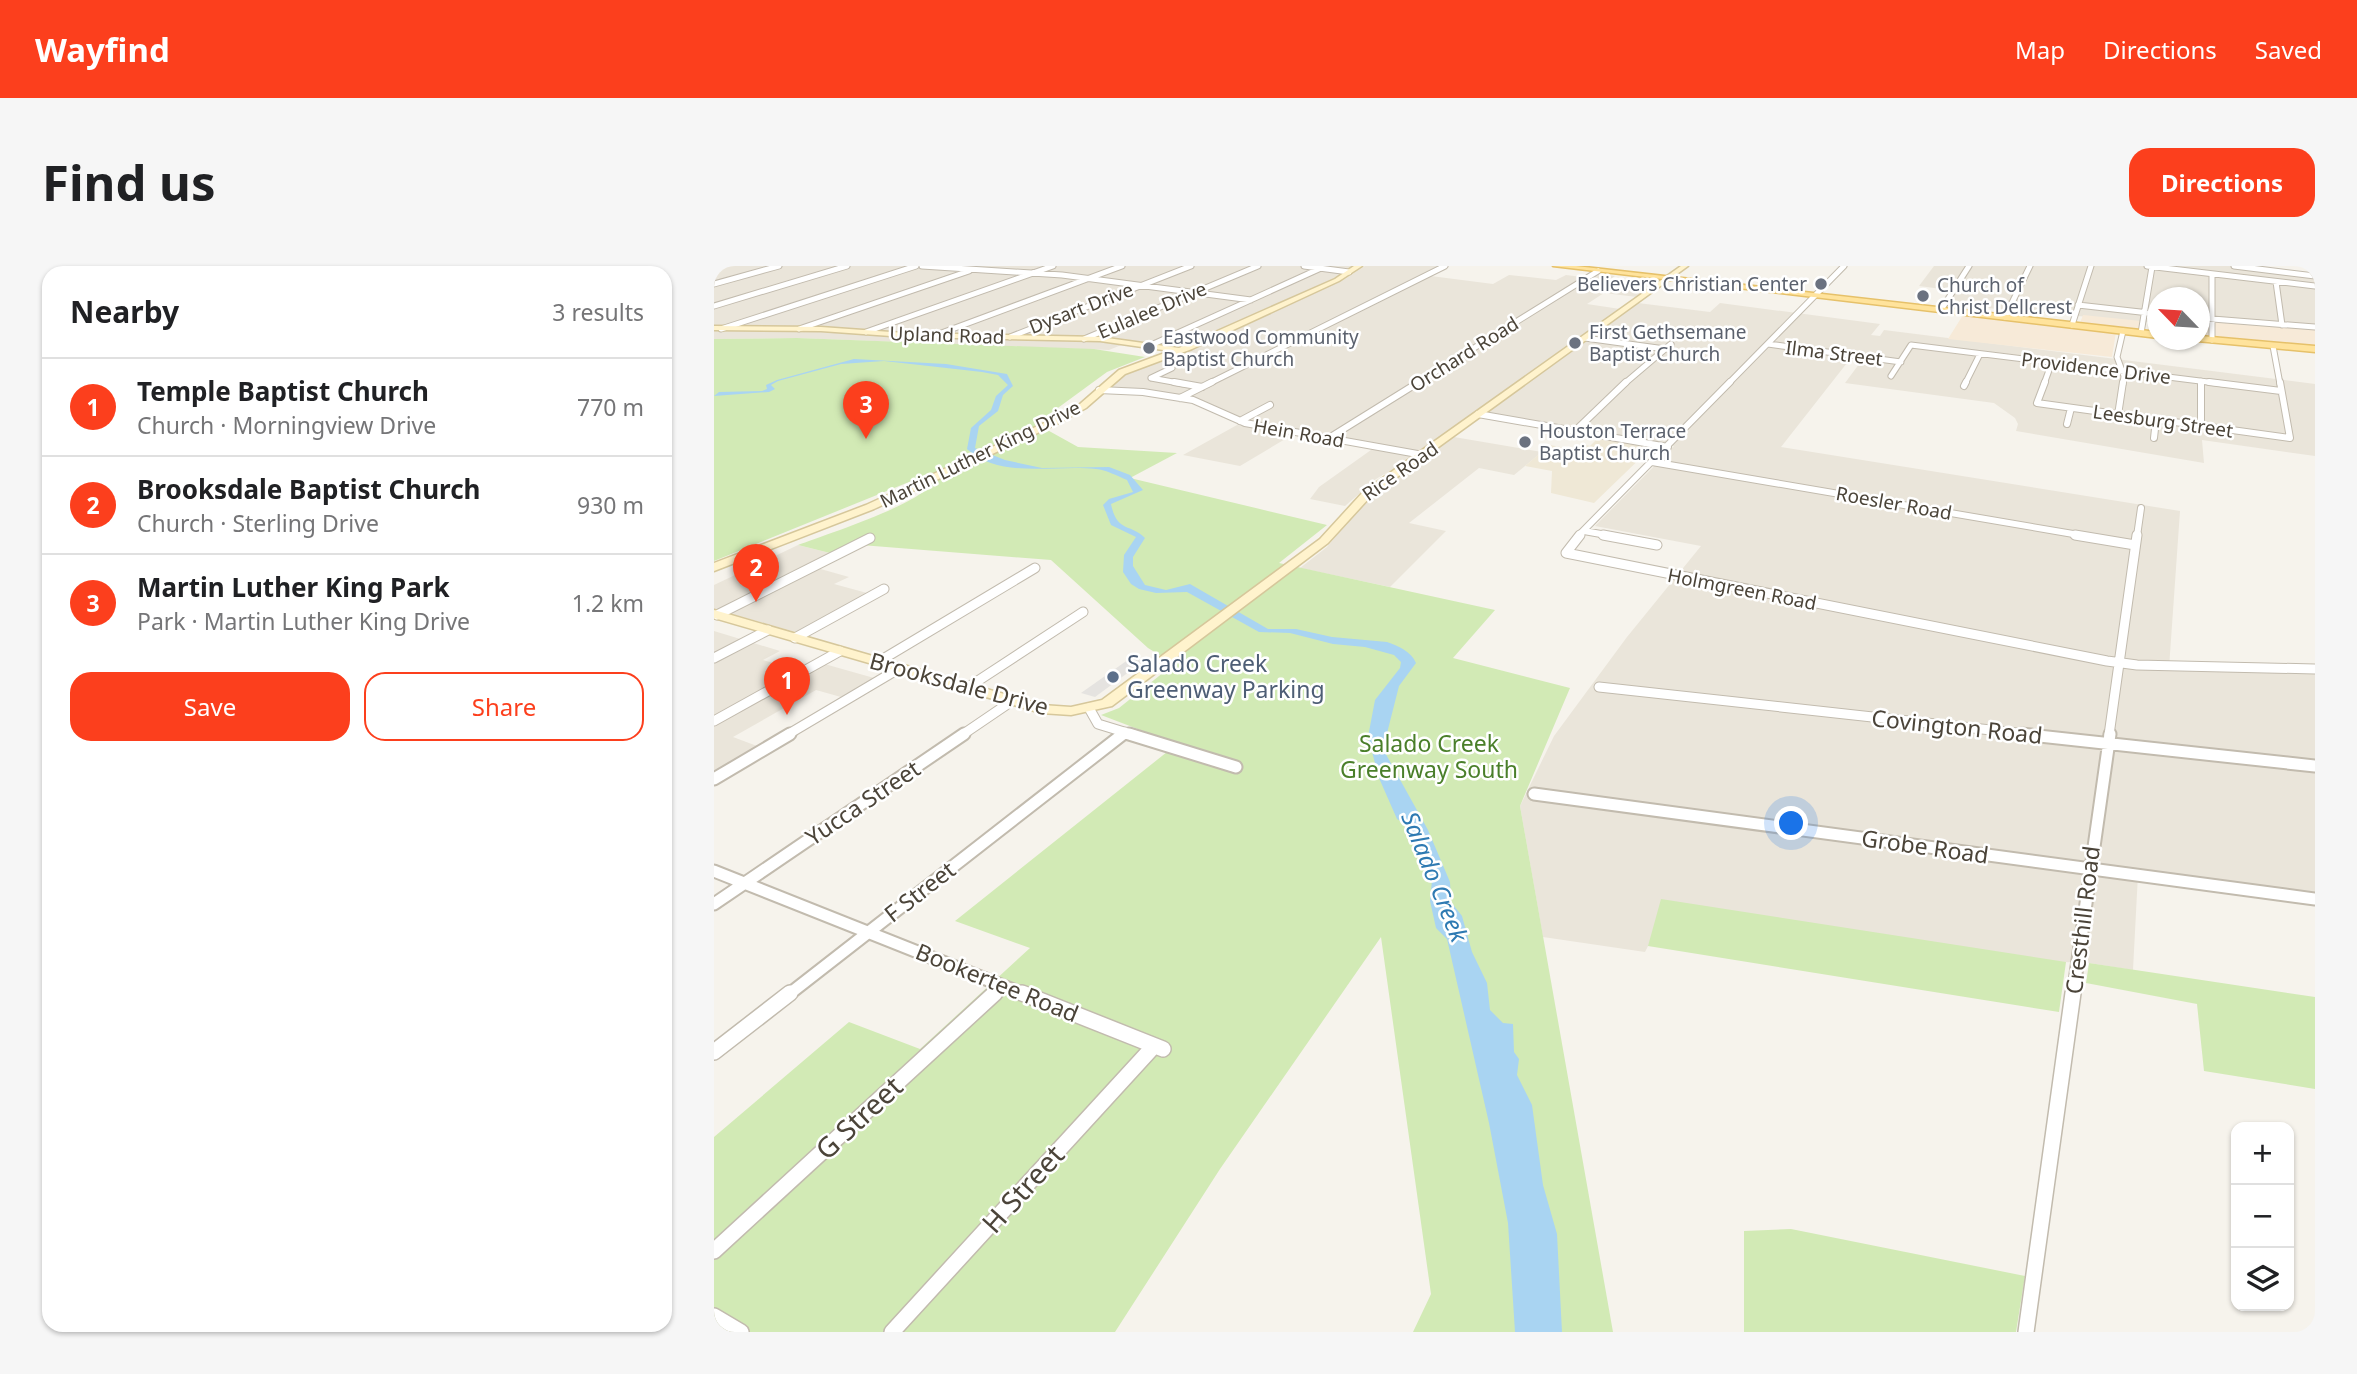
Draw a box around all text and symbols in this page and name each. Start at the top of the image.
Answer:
text: Wayfind [35,27,170,72]
text: Map [2015,33,2065,66]
text: Directions [2103,33,2217,66]
text: Saved [2255,33,2322,66]
button: Directions [2129,148,2315,217]
text: Find us [42,149,216,215]
place label: Believers Christian Center [1577,271,1807,297]
place label: Church of Christ Dellcrest [1937,272,2072,320]
street label: Eulalee Drive [1093,275,1211,345]
street label: Dysart Drive [1025,276,1137,340]
marker: Believers Christian Center [1813,276,1829,292]
north arrow [2147,287,2210,350]
marker: Church of Christ Dellcrest [1915,288,1931,304]
text: Nearby [70,291,179,332]
text: 3 results [552,296,644,328]
street label: Orchard Road [1405,310,1523,398]
place label: First Gethsemane Baptist Church [1589,319,1746,367]
street label: Upland Road [889,320,1005,350]
place label: Eastwood Community Baptist Church [1163,324,1359,372]
street label: Ilma Street [1784,334,1884,372]
marker: First Gethsemane Baptist Church [1567,335,1583,351]
marker: Eastwood Community Baptist Church [1141,340,1157,356]
street label: Providence Drive [2020,346,2172,390]
text: Temple Baptist Church [137,373,429,409]
pin: 3 [843,381,889,439]
text: 1 [86,391,100,423]
text: 770 m [577,391,644,423]
street label: Martin Luther King Drive [875,394,1085,514]
street label: Leesburg Street [2091,398,2235,444]
text: Church · Morningview Drive [137,409,436,441]
street label: Hein Road [1251,412,1347,454]
place label: Houston Terrace Baptist Church [1539,418,1686,466]
marker: Houston Terrace Baptist Church [1517,434,1533,450]
street label: Rice Road [1357,435,1443,507]
text: Brooksdale Baptist Church [137,471,480,507]
street label: Roesler Road [1834,480,1954,526]
text: 2 [86,489,100,521]
text: 930 m [577,489,644,521]
text: Church · Sterling Drive [137,507,379,539]
pin: 2 [733,544,779,602]
street label: Holmgreen Road [1665,562,1819,616]
text: Martin Luther King Park [137,569,450,605]
text: 3 [86,587,100,619]
text: 1.2 km [572,587,644,619]
text: Park · Martin Luther King Drive [137,605,470,637]
street label: Brooksdale Drive [866,644,1052,722]
place label: Salado Creek Greenway Parking [1127,647,1325,705]
pin: 1 [764,657,810,715]
marker: Salado Creek Greenway Parking [1105,669,1121,685]
button: Save [70,672,350,741]
button: Share [364,672,644,741]
street label: Covington Road [1870,701,2044,751]
park label: Salado Creek Greenway South [1340,727,1518,785]
street label: Yucca Street [799,752,926,852]
water label: Salado Creek [1394,806,1477,948]
your location [1774,806,1808,840]
street label: Grobe Road [1859,821,1991,871]
street label: Cresthill Road [2057,844,2107,996]
street label: F Street [877,853,962,929]
street label: Bookertee Road [911,935,1084,1029]
street label: G Street [807,1067,910,1167]
map controls [2231,1122,2294,1311]
button: + [2231,1122,2294,1185]
street label: H Street [973,1136,1072,1241]
button: − [2231,1185,2294,1248]
button: layers [2231,1248,2294,1311]

